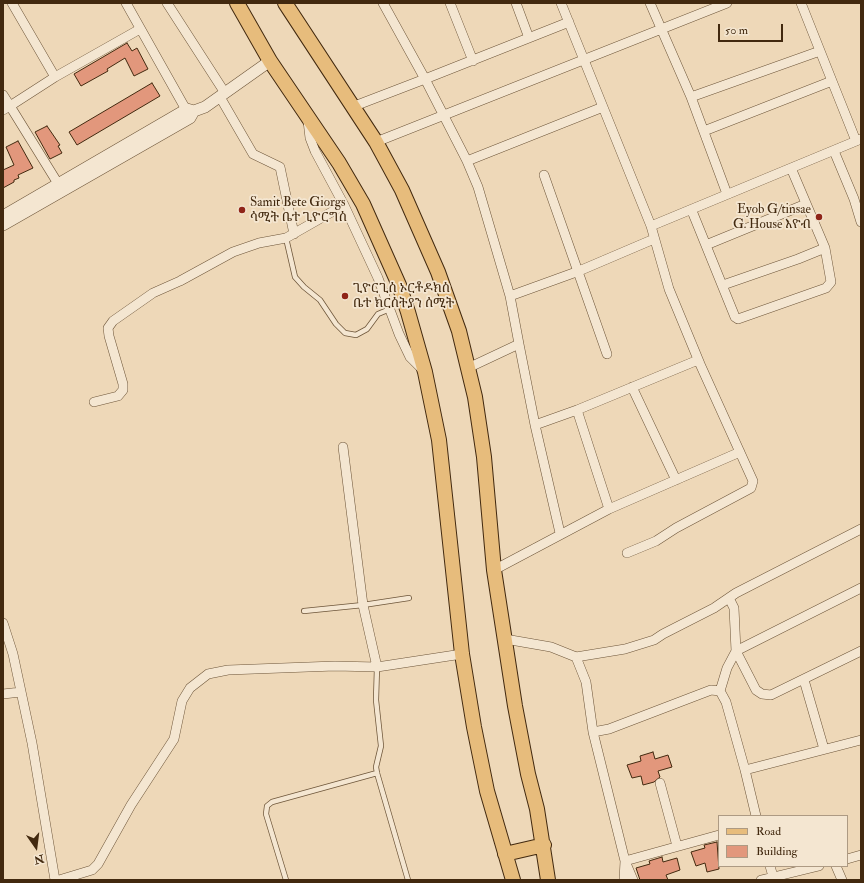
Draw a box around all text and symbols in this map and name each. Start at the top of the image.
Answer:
scale bar [720,16,785,42]
text: 50 m [725,23,748,38]
place label: Samit Bete Giorgs ሳሚት ቤተ ጊዮርግስ [250,195,347,226]
place label: Eyob G/tinsae G. House እዮብ [733,202,811,233]
marker: Samit Bete Giorgs ሳሚት ቤተ ጊዮርግስ [237,205,247,215]
marker: Eyob G/tinsae G. House እዮብ [814,212,824,222]
place label: ጊዮርጊስ ኦርቶዶክስ ቤተ ክርስትያን ሰሚት [353,281,454,312]
marker: ጊዮርጊስ ኦርቶዶክስ ቤተ ክርስትያን ሰሚት [340,291,350,301]
legend [718,815,848,867]
text: Road [756,824,781,839]
north arrow [16,827,56,867]
text: Building [756,844,797,859]
text: N [33,852,45,867]

